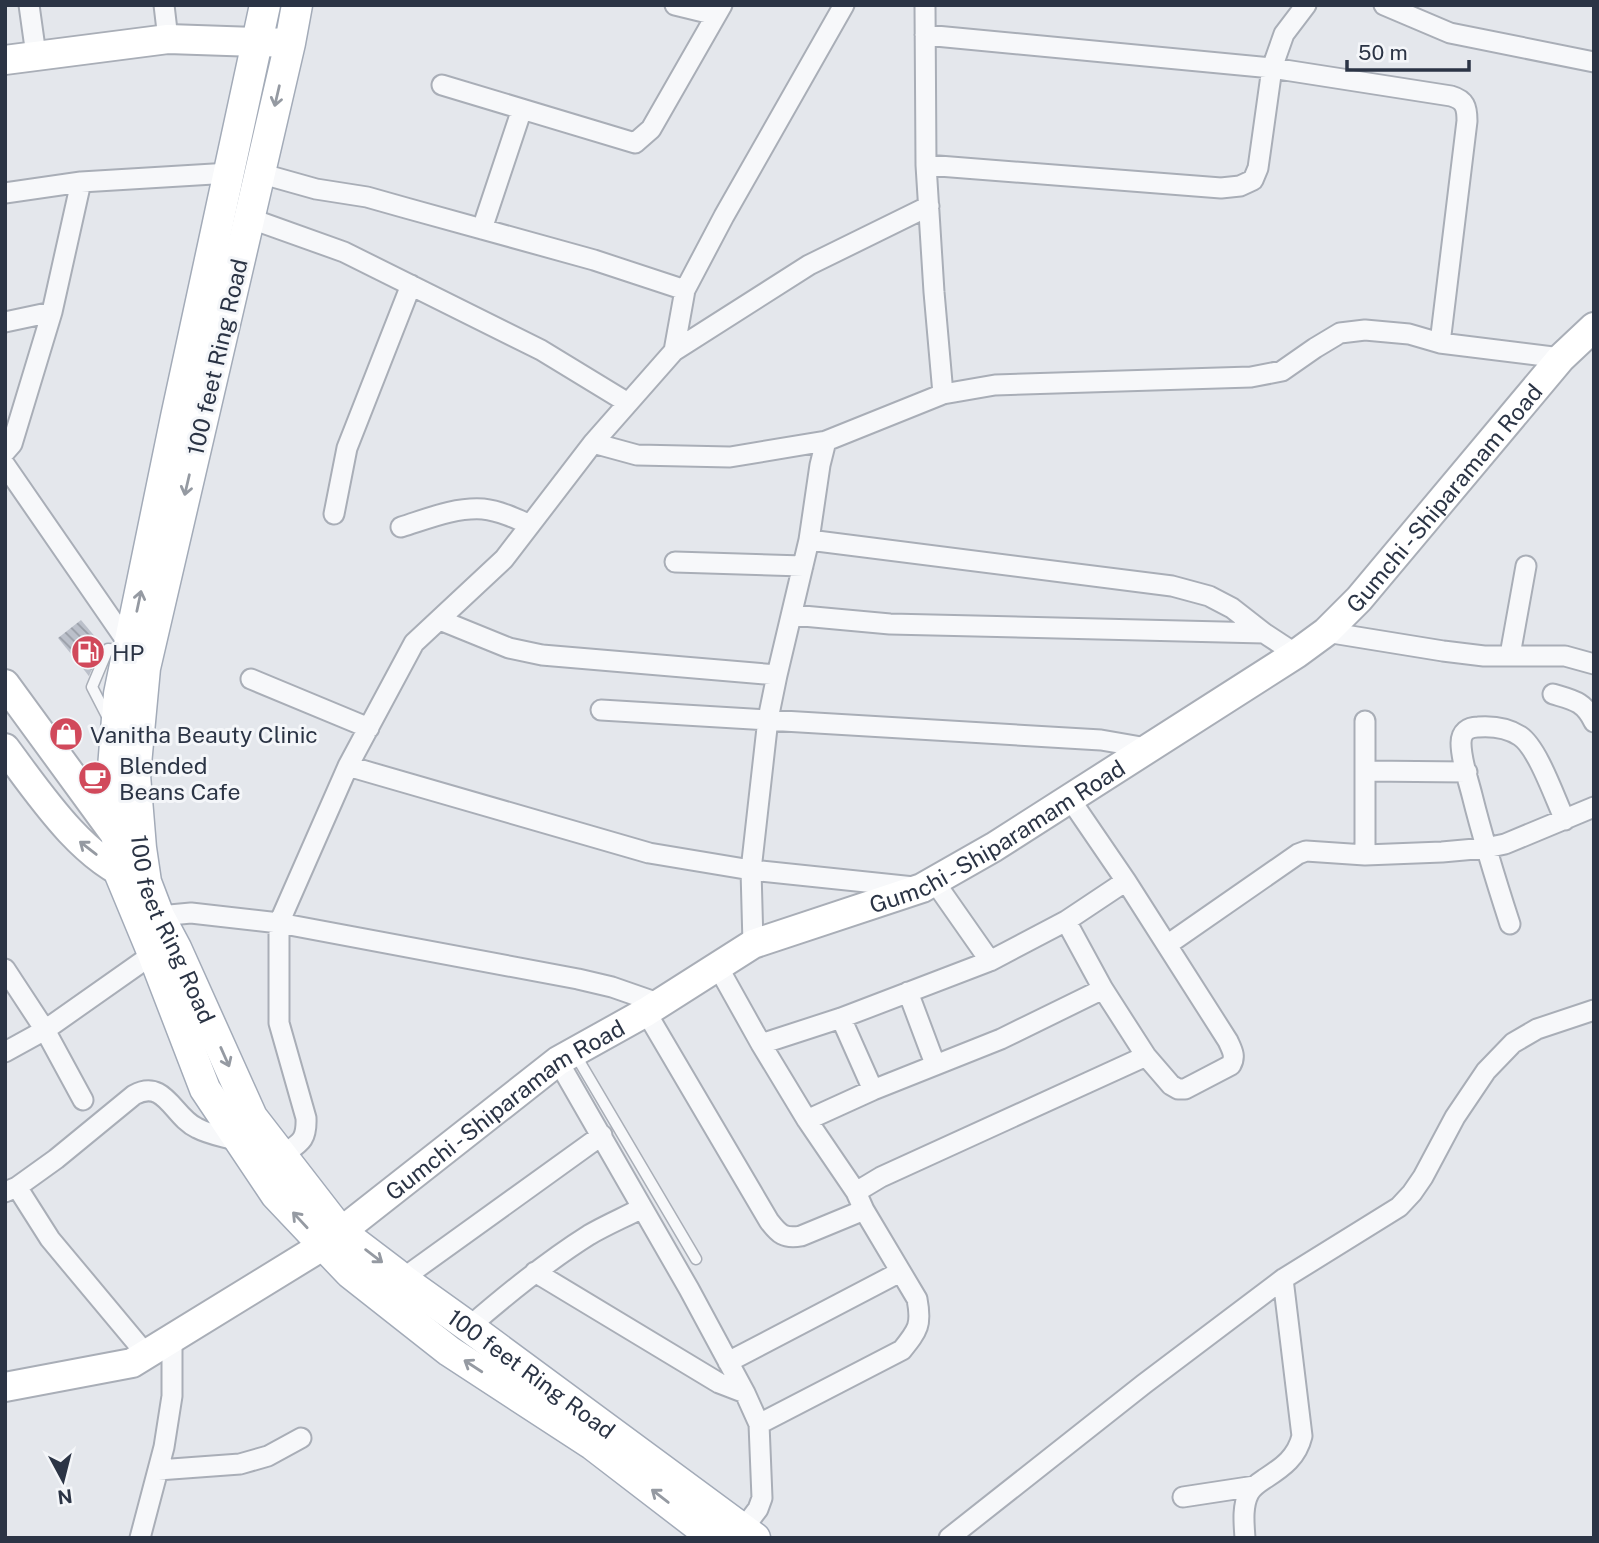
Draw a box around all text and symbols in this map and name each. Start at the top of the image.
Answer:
scale bar [1347,28,1470,72]
text: 50 m [1358,40,1408,65]
one-way arrow [270,84,283,107]
street label: 100 feet Ring Road [181,256,253,458]
street label: Gumchi - Shiparamam Road [1340,378,1547,618]
one-way arrow [180,473,193,495]
one-way arrow [132,590,146,613]
fuel station icon: HP [69,633,107,671]
place label: HP [112,639,144,666]
shop icon: Vanitha Beauty Clinic [47,715,85,753]
place label: Vanitha Beauty Clinic [90,721,318,748]
place label: Blended Beans Cafe [119,752,240,805]
street label: Gumchi - Shiparamam Road [866,754,1130,918]
cafe icon: Blended Beans Cafe [76,759,114,797]
street label: 100 feet Ring Road [126,833,221,1027]
one-way arrow [80,840,98,855]
street label: Gumchi - Shiparamam Road [380,1013,629,1205]
one-way arrow [219,1046,232,1067]
one-way arrow [292,1211,308,1229]
one-way arrow [364,1249,382,1264]
street label: 100 feet Ring Road [443,1303,621,1444]
one-way arrow [464,1359,483,1373]
north arrow [28,1445,98,1515]
text: N [56,1485,74,1509]
one-way arrow [651,1489,669,1504]

